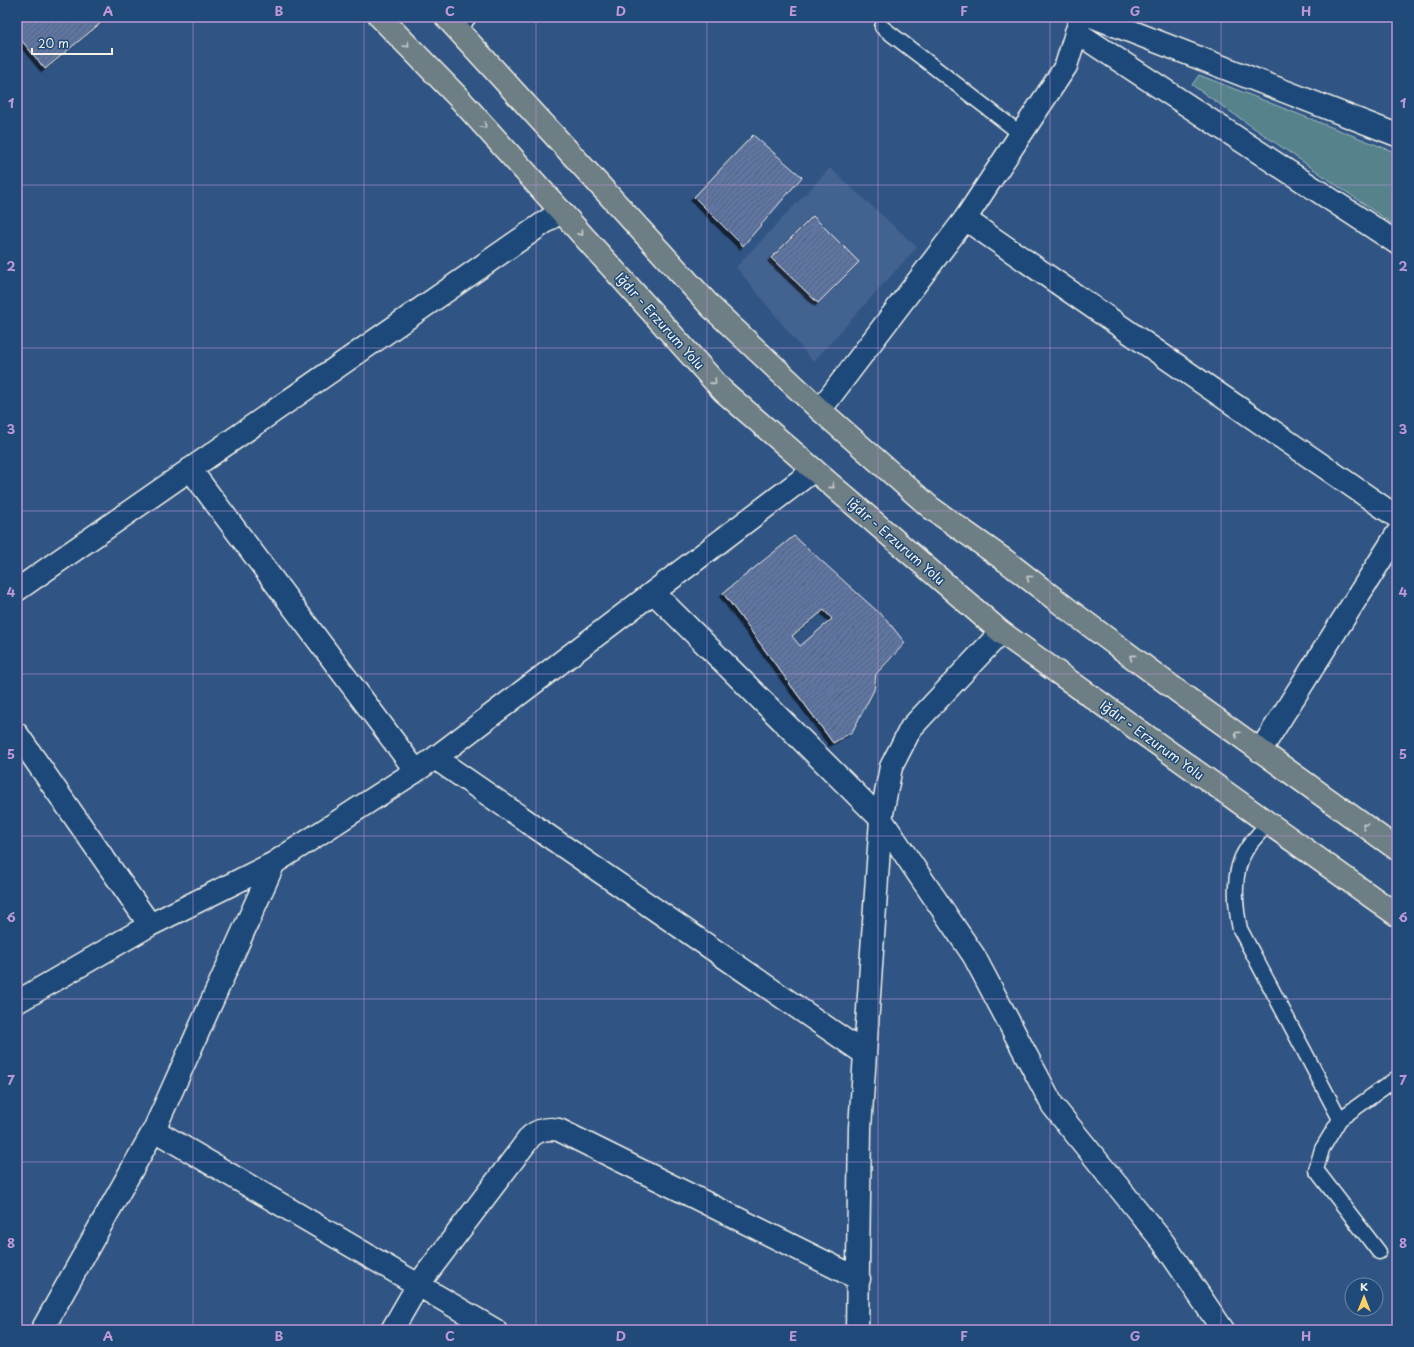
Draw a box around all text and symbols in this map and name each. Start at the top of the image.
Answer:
text: A [103,1,113,20]
text: B [275,1,284,20]
text: C [445,1,455,20]
text: D [616,1,626,20]
text: E [789,1,797,20]
text: F [960,1,968,20]
text: G [1130,1,1140,20]
text: H [1301,1,1311,20]
scale bar [32,30,112,56]
text: 20 m [38,34,69,52]
one-way arrow [402,40,410,48]
text: 1 [8,93,14,112]
text: 1 [1400,93,1406,112]
one-way arrow [480,121,487,128]
one-way arrow [576,228,583,236]
text: 2 [6,256,16,275]
text: 2 [1398,256,1408,275]
street label: Iğdır - Erzurum Yolu [612,268,709,373]
one-way arrow [709,377,717,385]
text: 3 [7,419,16,438]
text: 3 [1399,419,1408,438]
one-way arrow [828,482,835,489]
street label: Iğdır - Erzurum Yolu [843,493,950,589]
one-way arrow [1026,576,1033,583]
text: 4 [7,582,16,601]
text: 4 [1399,582,1408,601]
one-way arrow [1130,655,1137,662]
street label: Iğdır - Erzurum Yolu [1096,695,1208,784]
one-way arrow [1234,731,1241,739]
text: 5 [7,744,15,763]
text: 5 [1399,744,1407,763]
one-way arrow [1363,824,1370,831]
text: 6 [6,907,16,926]
text: 6 [1398,907,1408,926]
text: 7 [7,1070,15,1089]
text: 7 [1399,1070,1407,1089]
text: 8 [7,1233,15,1252]
text: 8 [1399,1233,1407,1252]
north arrow [1344,1277,1384,1317]
text: K [1360,1278,1368,1295]
text: A [103,1326,113,1345]
text: B [275,1326,284,1345]
text: C [445,1326,455,1345]
text: D [616,1326,626,1345]
text: E [789,1326,797,1345]
text: F [960,1326,968,1345]
text: G [1130,1326,1140,1345]
text: H [1301,1326,1311,1345]

